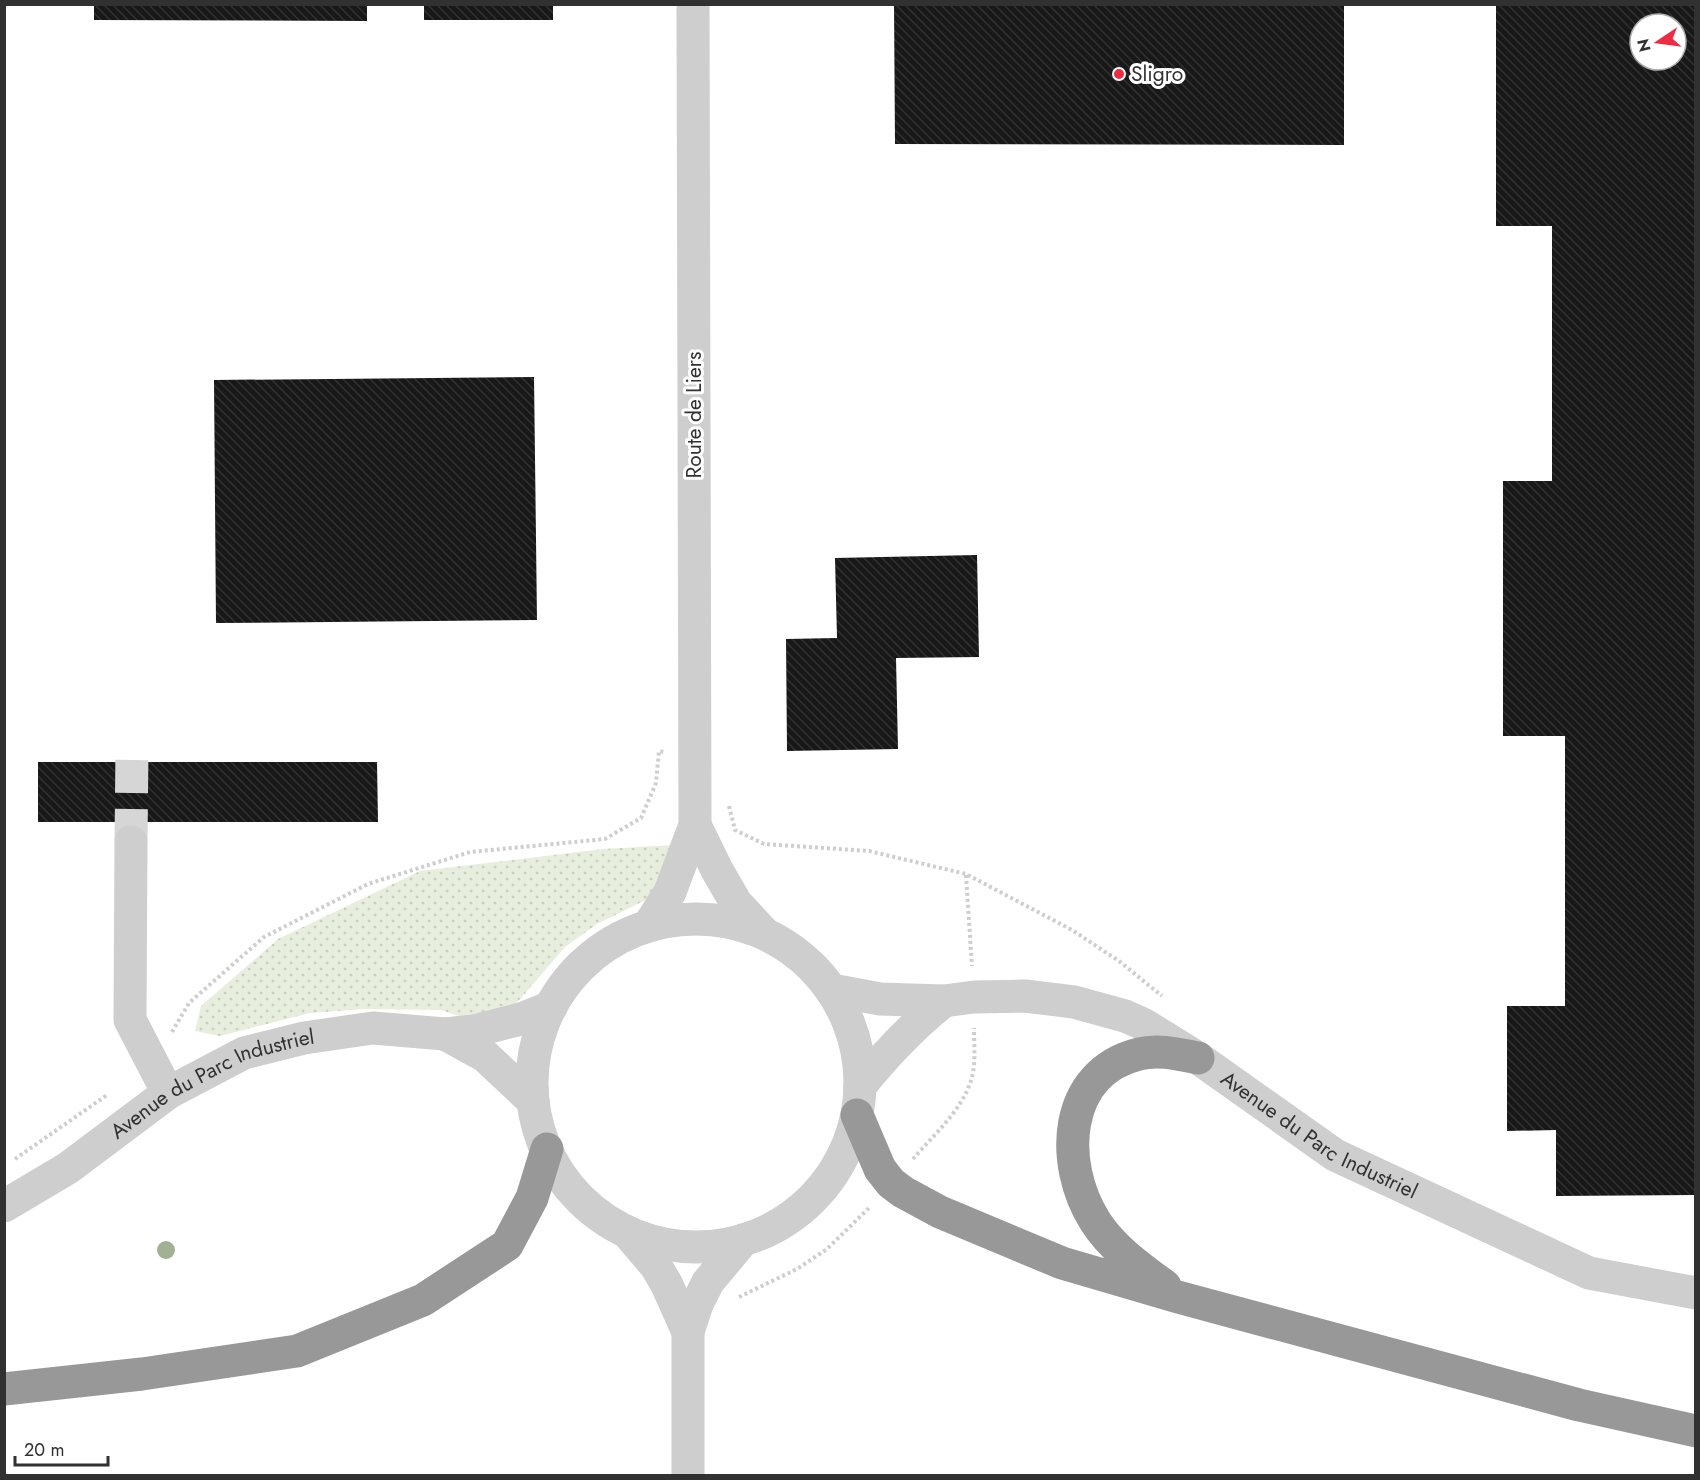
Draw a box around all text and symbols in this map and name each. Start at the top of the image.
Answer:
north arrow [1628,12,1688,72]
text: N [1631,36,1657,54]
place label: Sligro [1131,59,1183,89]
marker: Sligro [1112,67,1126,81]
street label: Route de Liers [679,352,709,478]
street label: Avenue du Parc Industriel [104,1022,316,1146]
street label: Avenue du Parc Industriel [1215,1064,1423,1206]
scale bar [15,1429,108,1467]
text: 20 m [24,1437,64,1463]

